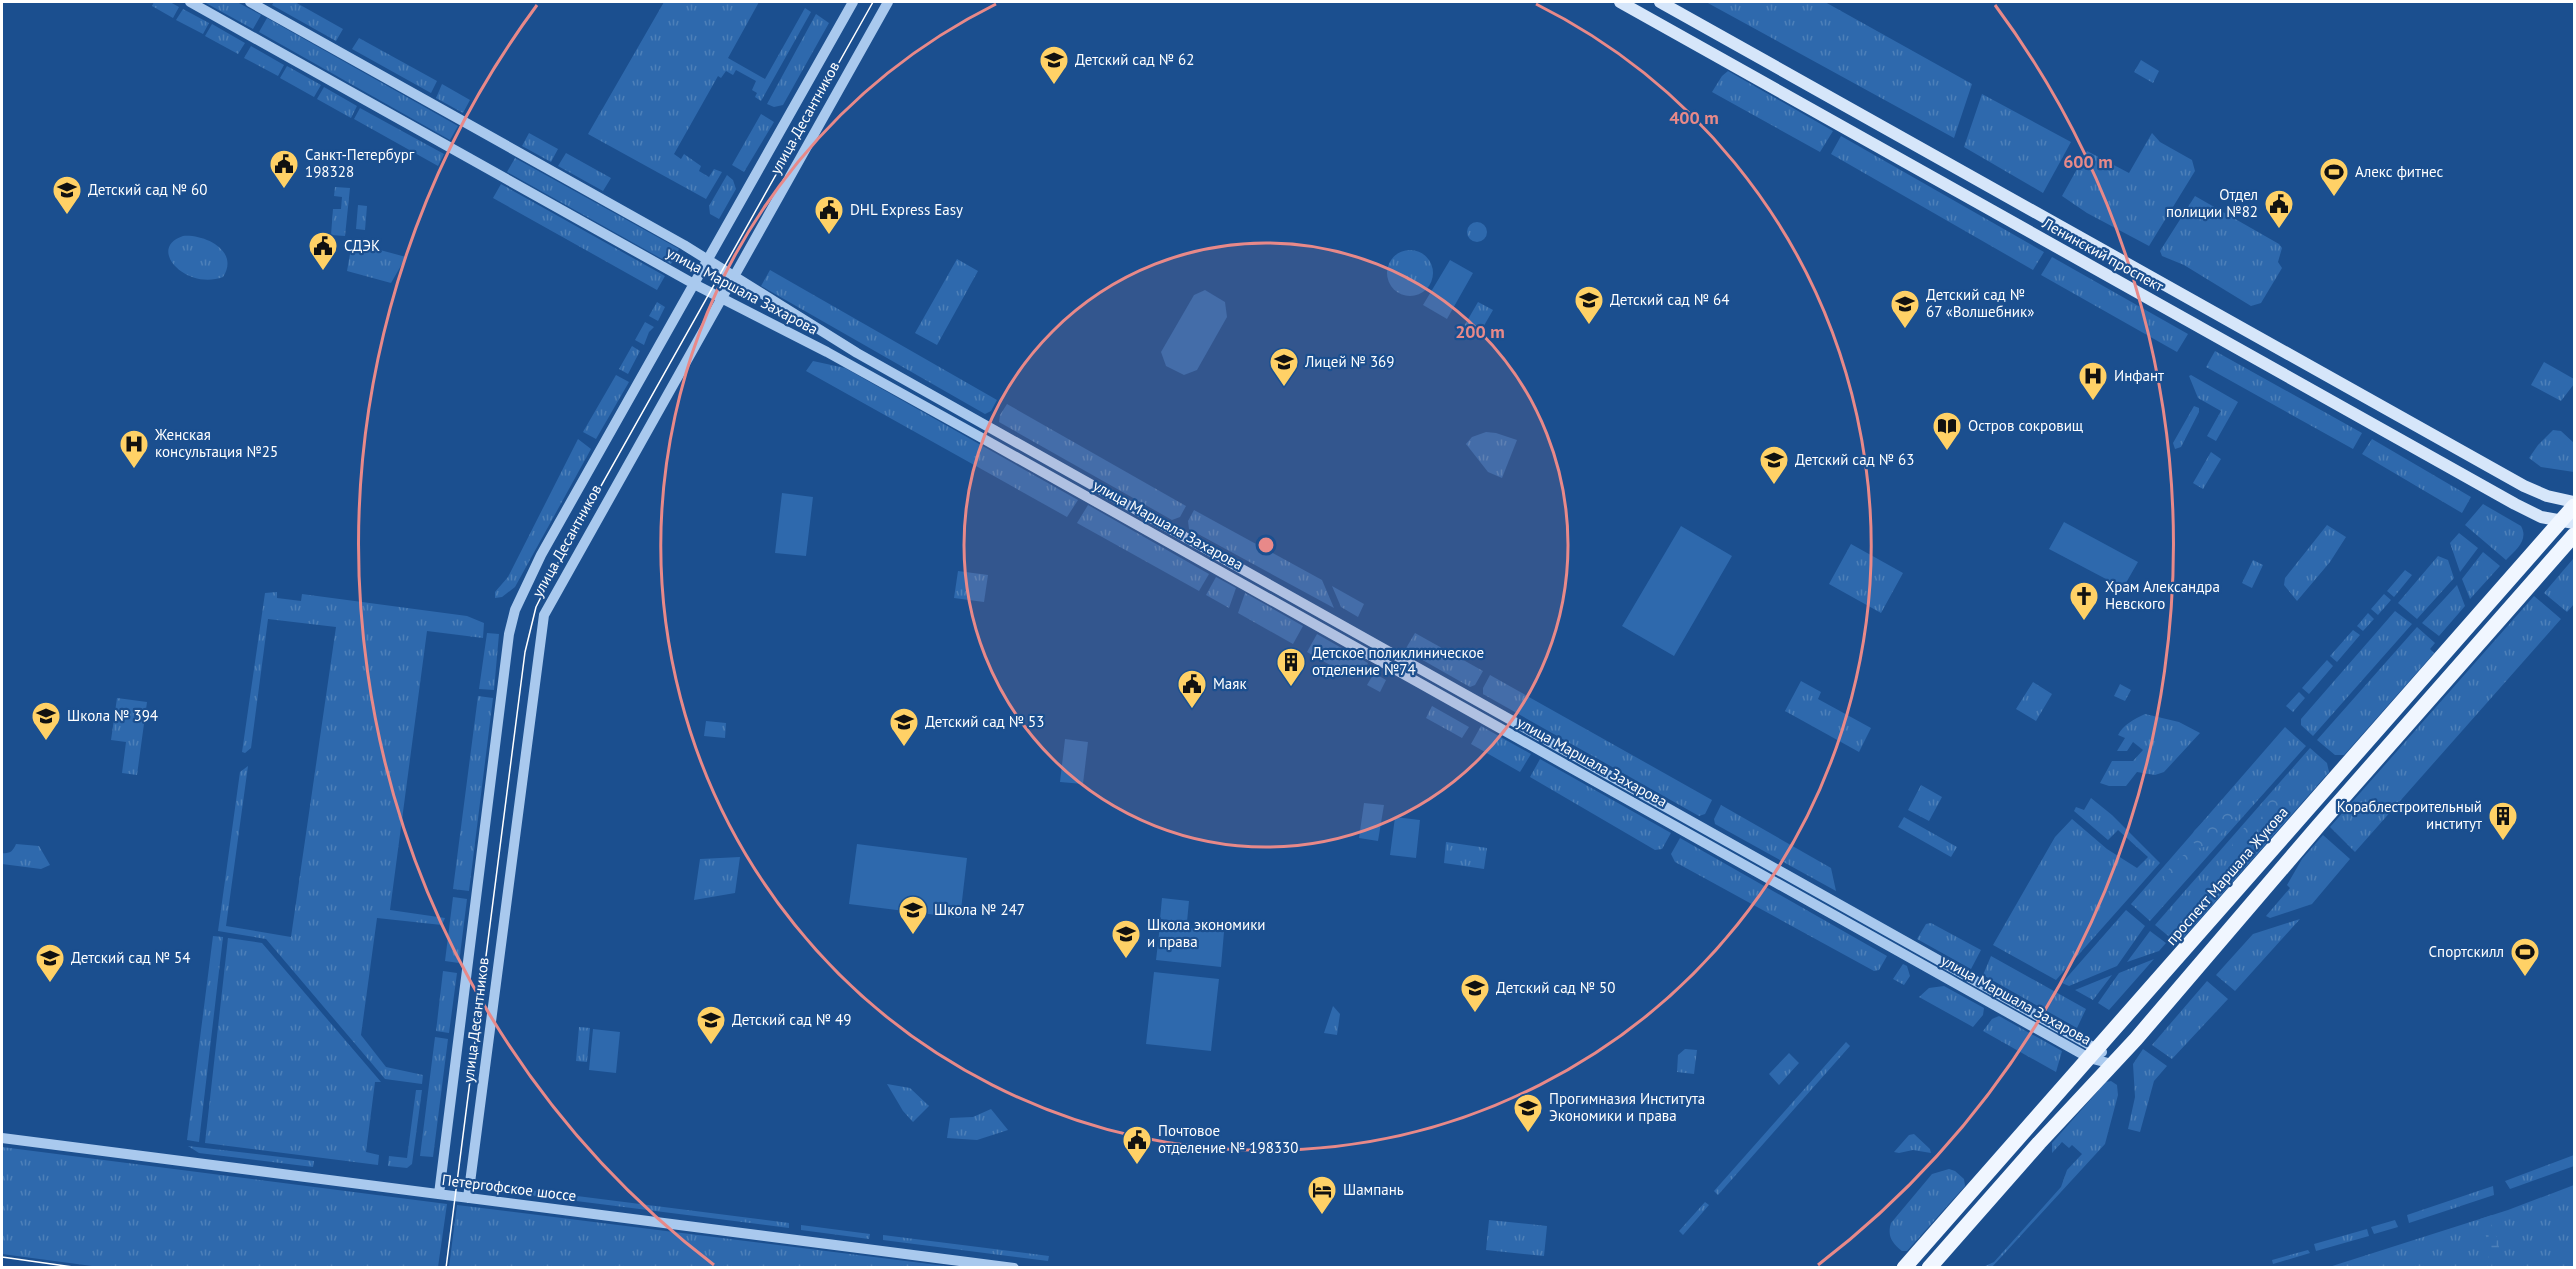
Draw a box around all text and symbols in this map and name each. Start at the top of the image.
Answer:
school or university icon: Детский сад № 62 [1038,44,1070,86]
place label: Детский сад № 62 [1075,50,1194,69]
street label: улица Десантников [766,58,843,177]
text: 400 m [1669,106,1719,129]
place label: Санкт-Петербург 198328 [305,145,415,181]
public building icon: Санкт-Петербург 198328 [268,148,300,190]
text: 600 m [2063,150,2113,173]
sports icon: Алекс фитнес [2318,156,2350,198]
place label: Алекс фитнес [2355,162,2444,181]
school or university icon: Детский сад № 60 [51,174,83,216]
place label: Детский сад № 60 [88,180,207,199]
place label: Отдел полиции №82 [2166,185,2258,221]
public building icon: Отдел полиции №82 [2263,188,2295,230]
public building icon: DHL Express Easy [813,194,845,236]
place label: DHL Express Easy [850,200,963,219]
street label: Ленинский проспект [2039,213,2167,296]
public building icon: СДЭК [307,230,339,272]
place label: СДЭК [344,236,380,255]
street label: улица Маршала Захарова [663,243,821,339]
school or university icon: Детский сад № 64 [1573,284,1605,326]
place label: Детский сад № 67 «Волшебник» [1926,285,2034,321]
school or university icon: Детский сад № 67 «Волшебник» [1889,288,1921,330]
place label: Детский сад № 64 [1610,290,1729,309]
text: 200 m [1455,320,1505,343]
school or university icon: Лицей № 369 [1268,346,1300,388]
place label: Лицей № 369 [1304,352,1394,371]
hospital icon: Инфант [2077,360,2109,402]
place label: Инфант [2114,366,2164,385]
library icon: Остров сокровищ [1931,410,1963,452]
place label: Остров сокровищ [1968,416,2083,435]
place label: Женская консультация №25 [154,425,278,461]
hospital icon: Женская консультация №25 [118,428,150,470]
school or university icon: Детский сад № 63 [1758,444,1790,486]
place label: Детский сад № 63 [1795,450,1914,469]
street label: улица Маршала Захарова [1090,475,1247,574]
street label: улица Десантников [528,481,605,600]
centre of rings [1256,535,1276,555]
place label: Храм Александра Невского [2105,577,2220,613]
church icon: Храм Александра Невского [2068,580,2100,622]
place label: Детское поликлиническое отделение №74 [1312,643,1484,679]
building icon: Детское поликлиническое отделение №74 [1275,646,1307,688]
public building icon: Маяк [1176,668,1208,710]
place label: Маяк [1213,674,1247,693]
school or university icon: Школа № 394 [30,700,62,742]
place label: Школа № 394 [67,706,158,725]
school or university icon: Детский сад № 53 [888,706,920,748]
place label: Детский сад № 53 [925,712,1044,731]
street label: улица Маршала Захарова [1514,712,1671,811]
place label: Кораблестроительный институт [2337,797,2482,833]
building icon: Кораблестроительный институт [2487,800,2519,842]
street label: проспект Маршала Жукова [2161,803,2292,949]
school or university icon: Школа № 247 [897,894,929,936]
place label: Школа № 247 [934,900,1025,919]
place label: Школа экономики и права [1147,915,1266,951]
school or university icon: Школа экономики и права [1110,918,1142,960]
sports icon: Спортскилл [2509,936,2541,978]
school or university icon: Детский сад № 54 [34,942,66,984]
place label: Спортскилл [2429,942,2504,961]
place label: Детский сад № 54 [71,948,190,967]
street label: улица Маршала Захарова [1938,950,2095,1049]
street label: улица Десантников [458,956,493,1084]
school or university icon: Детский сад № 50 [1459,972,1491,1014]
place label: Детский сад № 50 [1496,978,1615,997]
school or university icon: Детский сад № 49 [695,1004,727,1046]
place label: Детский сад № 49 [732,1010,851,1029]
place label: Прогимназия Института Экономики и права [1549,1089,1705,1125]
school or university icon: Прогимназия Института Экономики и права [1512,1092,1544,1134]
place label: Почтовое отделение № 198330 [1158,1121,1298,1157]
public building icon: Почтовое отделение № 198330 [1121,1124,1153,1166]
street label: Петергофское шоссе [441,1170,577,1205]
hotel icon: Шампань [1306,1174,1338,1216]
place label: Шампань [1343,1180,1404,1199]

